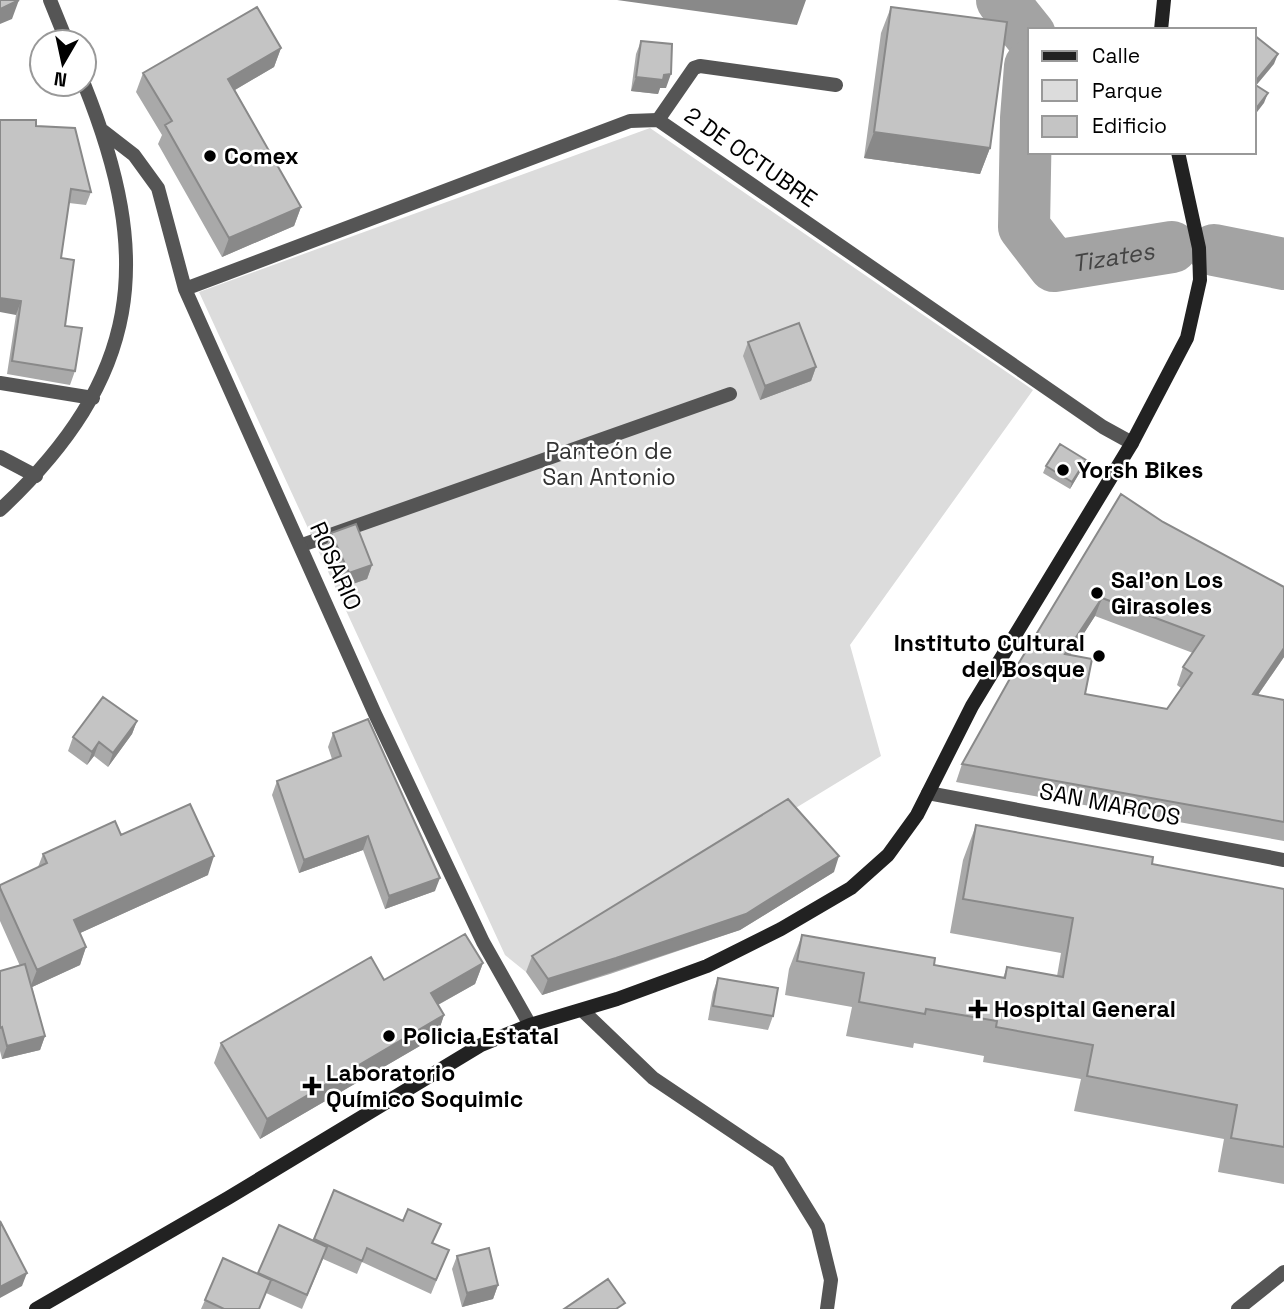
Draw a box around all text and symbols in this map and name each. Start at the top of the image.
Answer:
north arrow [28,28,98,98]
legend [1028,28,1256,154]
text: Calle [1092,42,1140,69]
text: N [52,66,69,93]
text: Parque [1092,77,1163,104]
street label: 2 DE OCTUBRE [679,100,823,214]
text: Edificio [1092,112,1167,139]
place label: Comex [224,141,299,171]
marker: Comex [202,148,218,164]
water label: Tizates [1070,234,1158,278]
park label: Panteón de San Antonio [542,436,676,492]
place label: Yorsh Bikes [1077,455,1203,485]
marker: Yorsh Bikes [1055,462,1071,478]
street label: ROSARIO [303,517,369,615]
place label: Sal'on Los Girasoles [1111,565,1223,621]
marker: Sal'on Los Girasoles [1089,585,1105,601]
place label: Instituto Cultural del Bosque [894,628,1085,684]
marker: Instituto Cultural del Bosque [1091,648,1107,664]
street label: SAN MARCOS [1037,776,1183,832]
place label: Hospital General [994,994,1176,1024]
marker: Hospital General [968,999,988,1019]
place label: Policia Estatal [403,1021,559,1051]
marker: Policia Estatal [381,1028,397,1044]
place label: Laboratorio Químico Soquimic [326,1058,523,1114]
marker: Laboratorio Químico Soquimic [304,1078,320,1094]

